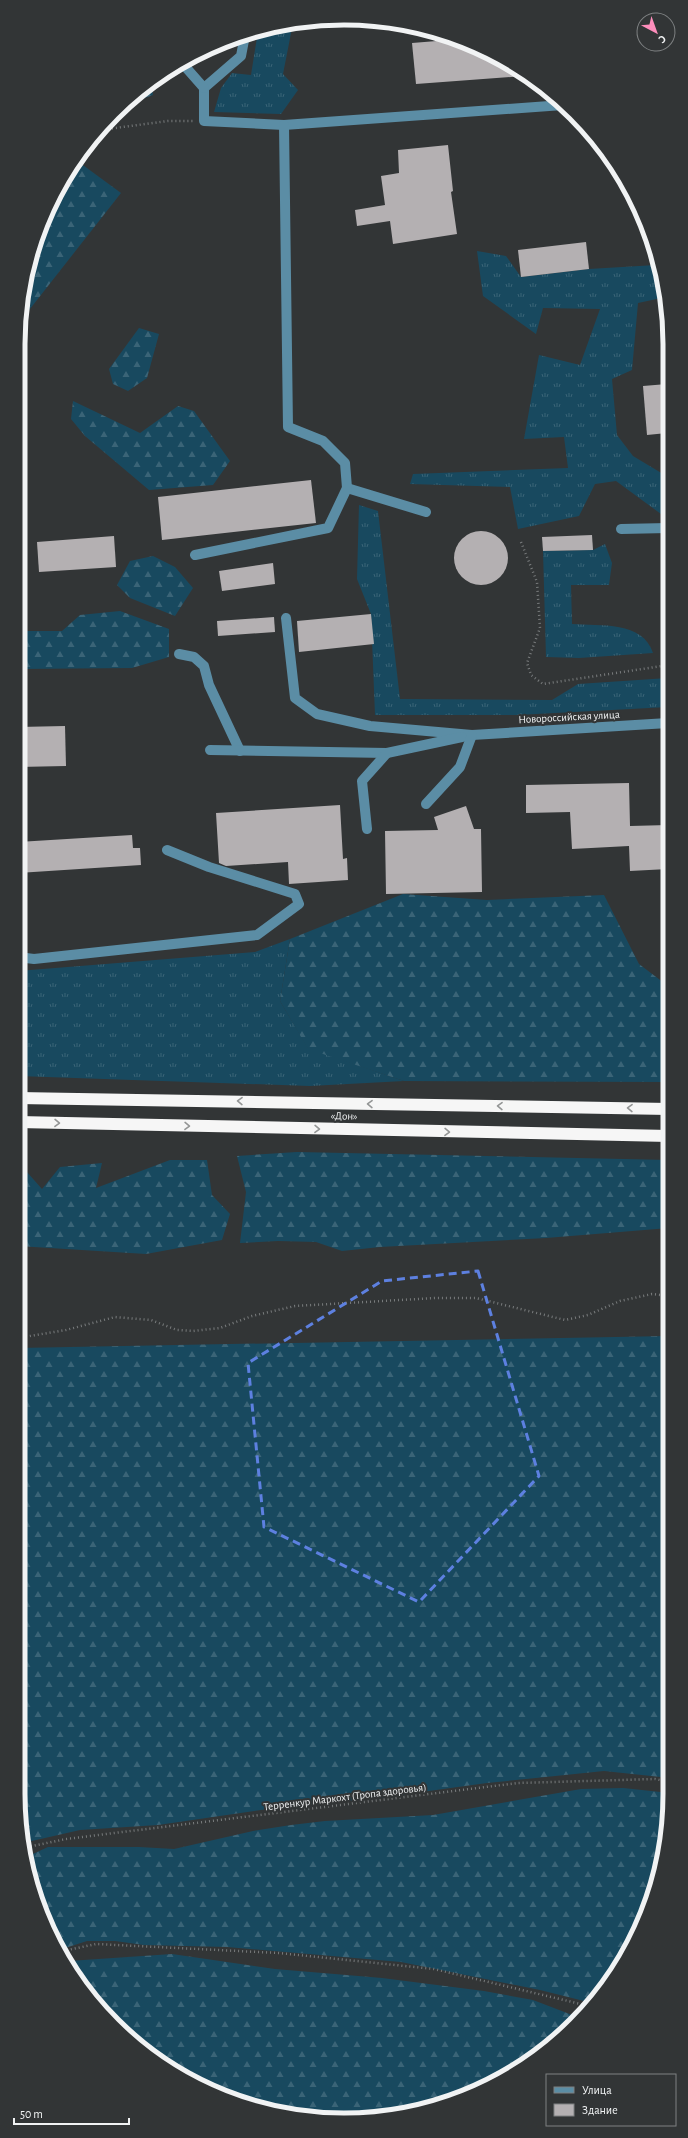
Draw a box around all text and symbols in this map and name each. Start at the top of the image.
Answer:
north arrow [636,12,676,52]
text: С [656,33,668,45]
street label: Новороссийская улица [518,709,620,725]
one-way arrow [237,1097,243,1105]
one-way arrow [367,1099,373,1108]
one-way arrow [497,1102,503,1110]
one-way arrow [627,1104,633,1112]
street label: «Дон» [330,1110,358,1122]
one-way arrow [54,1119,60,1127]
one-way arrow [184,1121,190,1130]
one-way arrow [314,1124,320,1133]
one-way arrow [444,1127,450,1136]
street label: Терренкур Маркохт (Тропа здоровья) [263,1782,427,1812]
legend [546,2074,676,2126]
text: Улица [582,2084,612,2096]
scale bar [14,2100,129,2126]
text: Здание [582,2104,618,2116]
text: 50 m [20,2108,43,2120]

